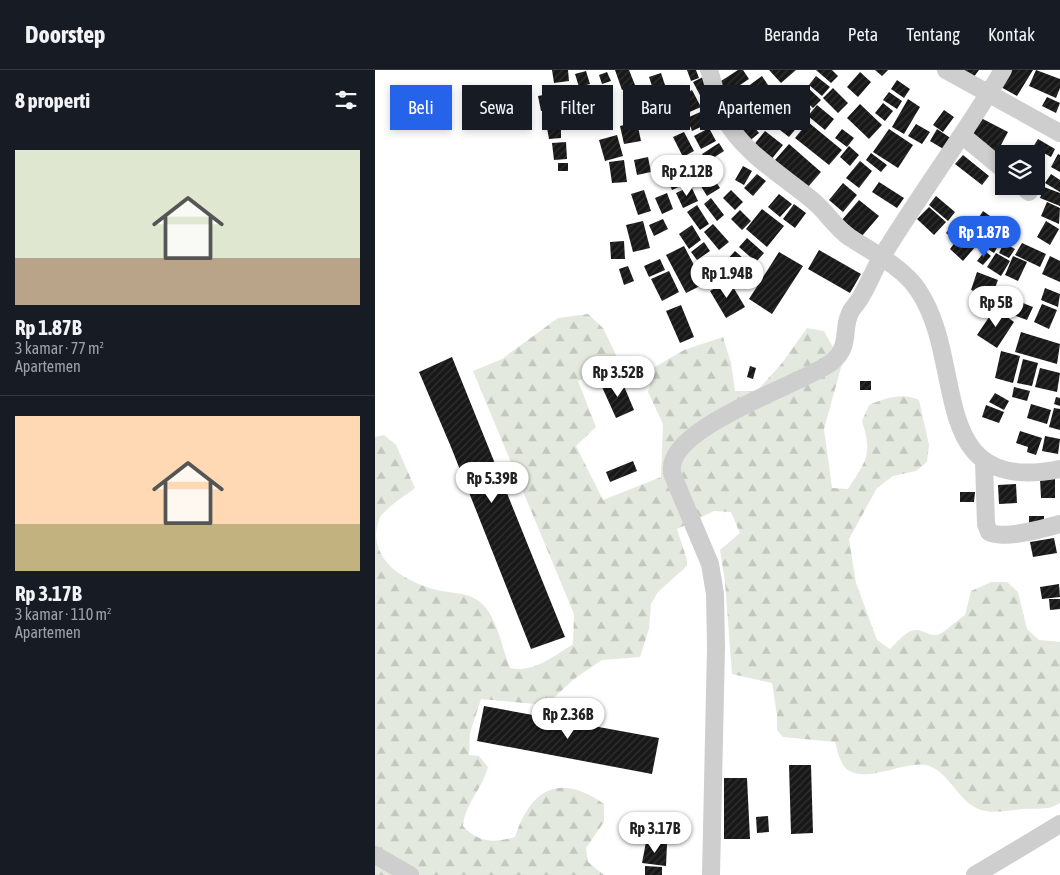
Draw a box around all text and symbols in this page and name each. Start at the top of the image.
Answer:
text: Doorstep [25,21,106,48]
text: Beranda [764,24,820,45]
text: Peta [848,24,878,45]
text: Tentang [906,24,960,45]
text: Kontak [988,24,1035,45]
chip: Beli [390,85,452,130]
chip: Sewa [462,85,532,130]
chip: Filter [542,85,613,130]
chip: Baru [623,85,690,130]
chip: Apartemen [700,85,810,130]
icon: filters [332,86,360,114]
text: 8 properti [15,88,90,112]
map controls [995,145,1045,195]
button: layers [995,145,1045,195]
pin: Rp 2.12B [635,154,739,197]
text: Rp 2.12B [662,162,712,180]
icon: home [143,183,233,273]
pin: Rp 1.87B [932,216,1036,258]
text: Rp 1.87B [959,223,1009,241]
pin: Rp 1.94B [675,256,779,299]
text: Rp 1.94B [702,264,752,282]
pin: Rp 5B [961,286,1031,328]
text: Rp 5B [980,293,1012,311]
text: Rp 1.87B [15,315,82,339]
text: 3 kamar · 77 m² [15,339,104,357]
pin: Rp 3.52B [566,356,670,398]
text: Apartemen [15,357,81,375]
text: Rp 3.52B [593,363,643,381]
icon: home [143,448,233,538]
pin: Rp 5.39B [440,462,544,504]
text: Rp 5.39B [467,469,517,487]
text: Rp 3.17B [15,581,82,605]
text: 3 kamar · 110 m² [15,605,111,623]
text: Apartemen [15,623,81,641]
pin: Rp 2.36B [516,698,620,740]
text: Rp 2.36B [543,705,593,723]
pin: Rp 3.17B [603,812,707,854]
text: Rp 3.17B [630,819,680,837]

